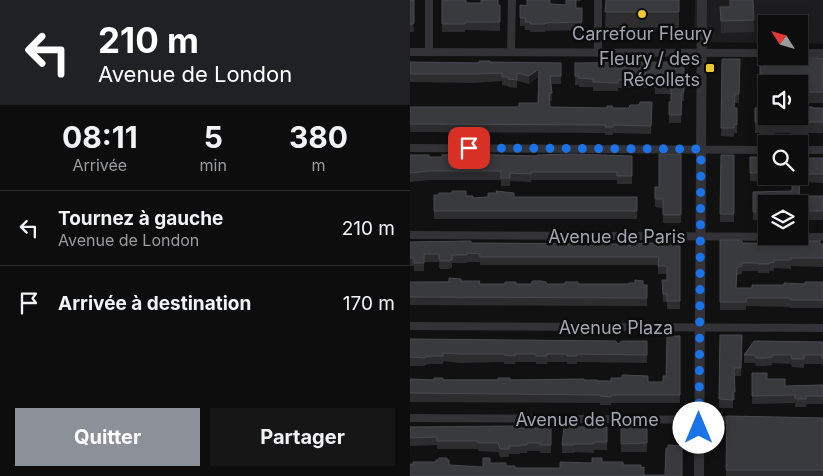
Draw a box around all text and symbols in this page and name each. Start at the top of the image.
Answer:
marker: Carrefour Fleury [636,8,648,20]
north arrow [758,15,808,65]
map controls [758,15,808,245]
text: 210 m [98,19,199,61]
icon: left [15,20,80,85]
place label: Carrefour Fleury [572,23,712,44]
place label: Fleury / des Récollets [599,48,700,90]
text: Avenue de London [98,61,292,87]
marker: Fleury / des Récollets [704,62,716,74]
button: sound [758,75,808,125]
text: 08:11 [62,119,138,155]
text: 5 [204,119,223,155]
text: 380 [289,119,348,155]
pin [448,127,490,169]
icon: arrive [455,134,483,162]
button: search [758,135,808,185]
text: Arrivée [72,155,127,175]
text: min [200,155,227,175]
text: m [311,155,325,175]
button: layers [758,195,808,245]
text: Tournez à gauche [58,207,223,230]
icon: left [15,214,43,242]
text: 210 m [342,217,395,240]
street label: Avenue de Paris [548,226,686,247]
text: Avenue de London [58,230,199,250]
icon: arrive [15,289,43,317]
text: Arrivée à destination [58,292,251,315]
text: 170 m [343,292,395,315]
street label: Avenue Plaza [559,317,673,338]
position arrow [672,401,724,453]
button: Quitter [15,408,200,466]
button: Partager [210,408,395,466]
street label: Avenue de Rome [515,409,659,430]

